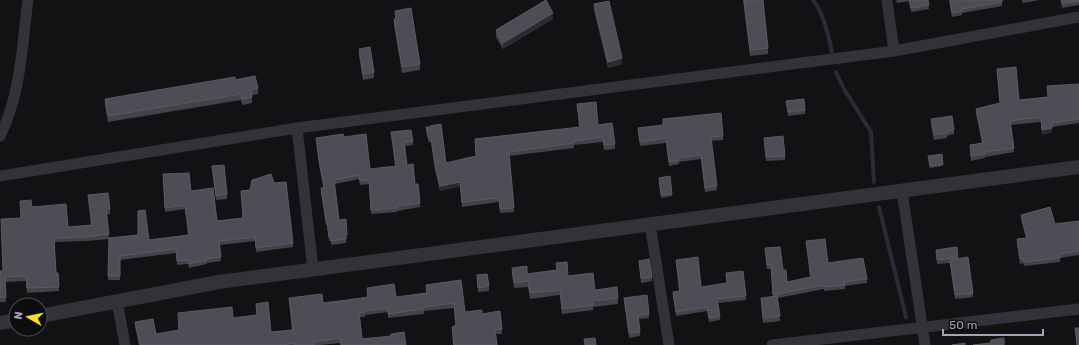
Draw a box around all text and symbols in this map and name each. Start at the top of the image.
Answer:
north arrow [8,297,48,337]
text: N [12,311,26,320]
scale bar [943,311,1043,337]
text: 50 m [949,318,977,332]

